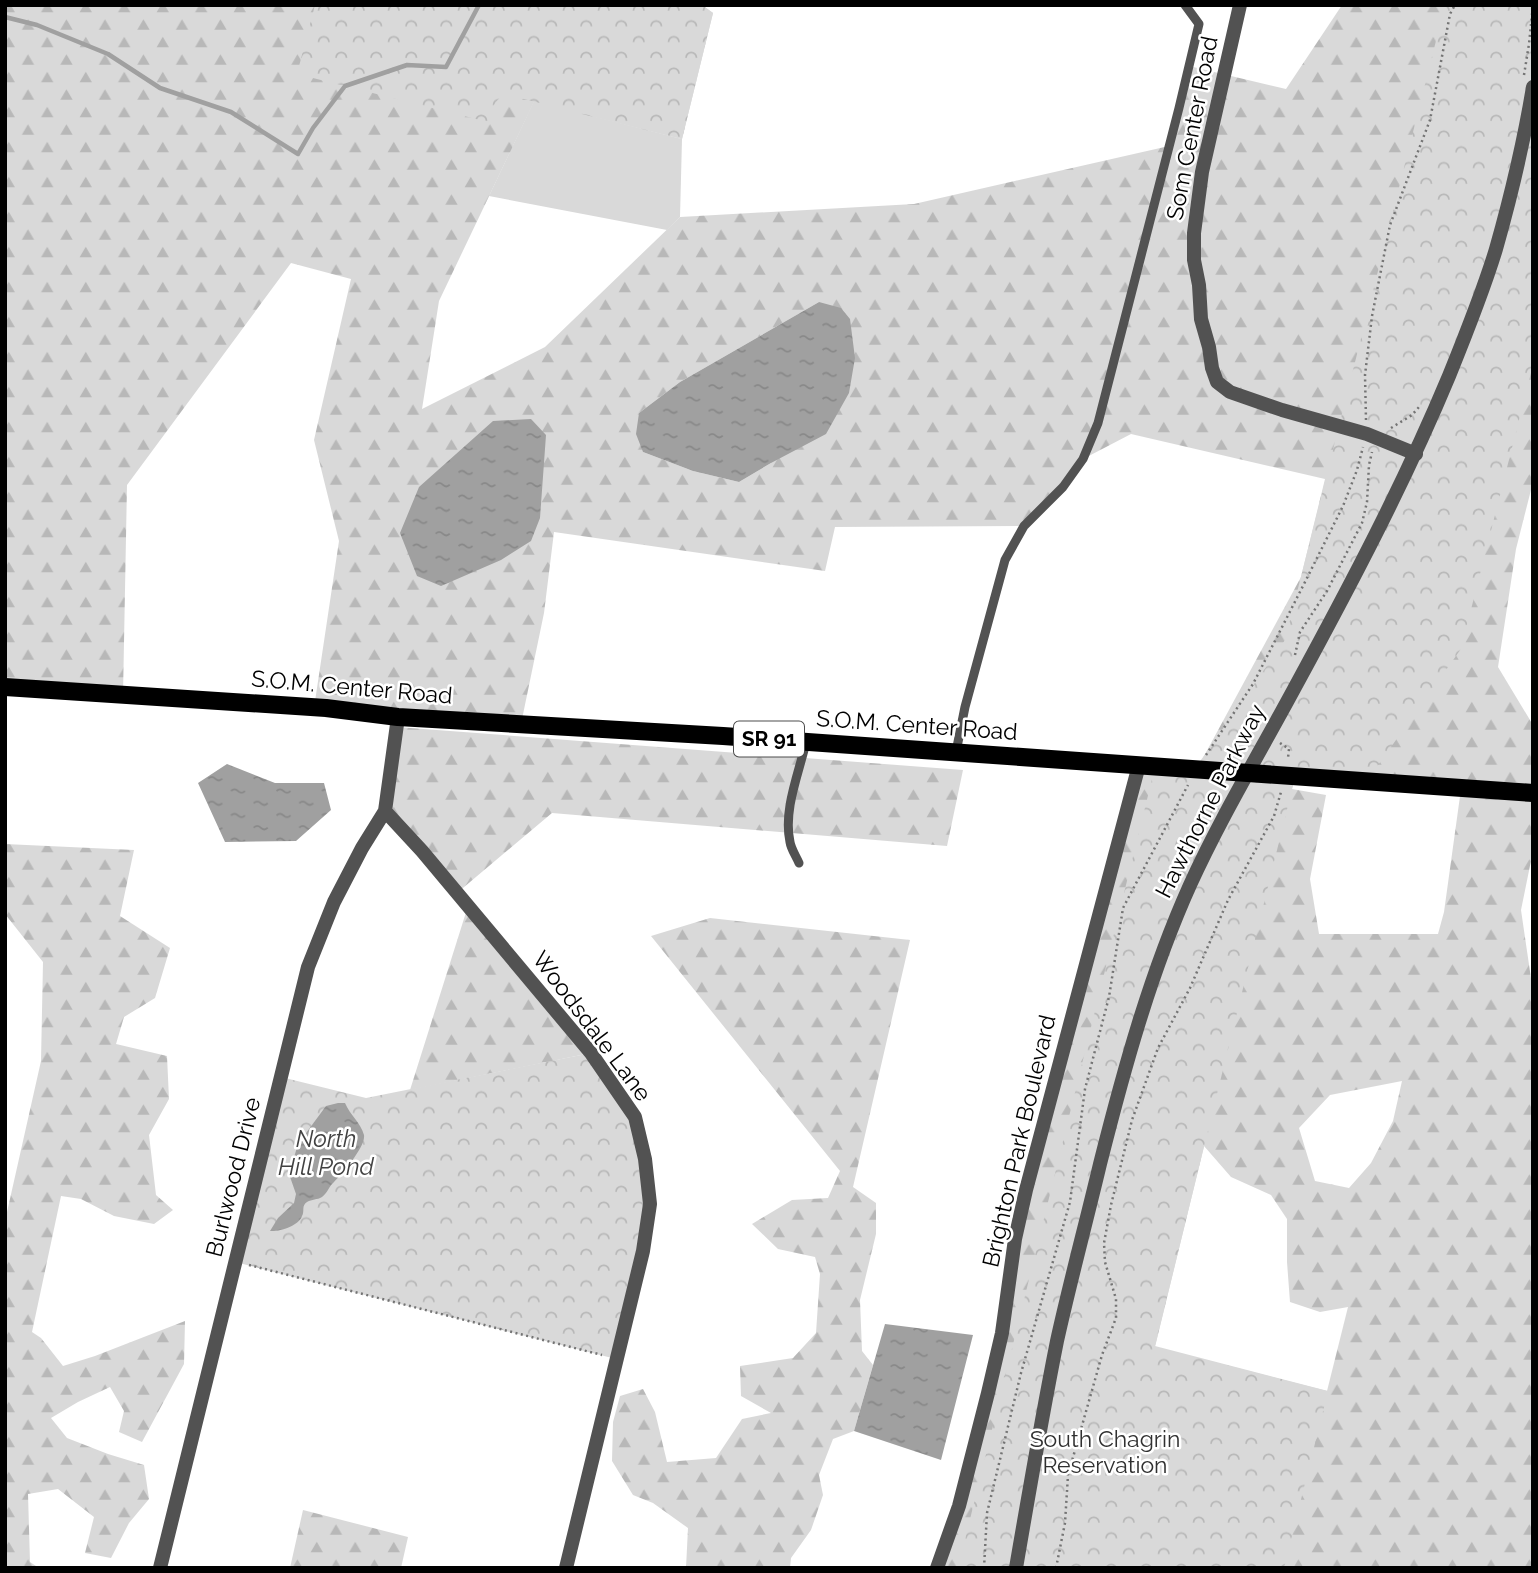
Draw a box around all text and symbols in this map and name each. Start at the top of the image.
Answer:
street label: Som Center Road [1160,34,1223,222]
street label: S.O.M. Center Road [250,664,454,709]
street label: Hawthorne Parkway [1149,700,1270,902]
street label: S.O.M. Center Road [815,704,1019,745]
road number: SR 91 [734,722,804,756]
street label: Woodsdale Lane [527,945,658,1106]
street label: Brighton Park Boulevard [976,1012,1061,1270]
street label: Burlwood Drive [200,1094,265,1260]
water label: North Hill Pond [278,1124,375,1181]
park label: South Chagrin Reservation [1030,1425,1180,1478]

